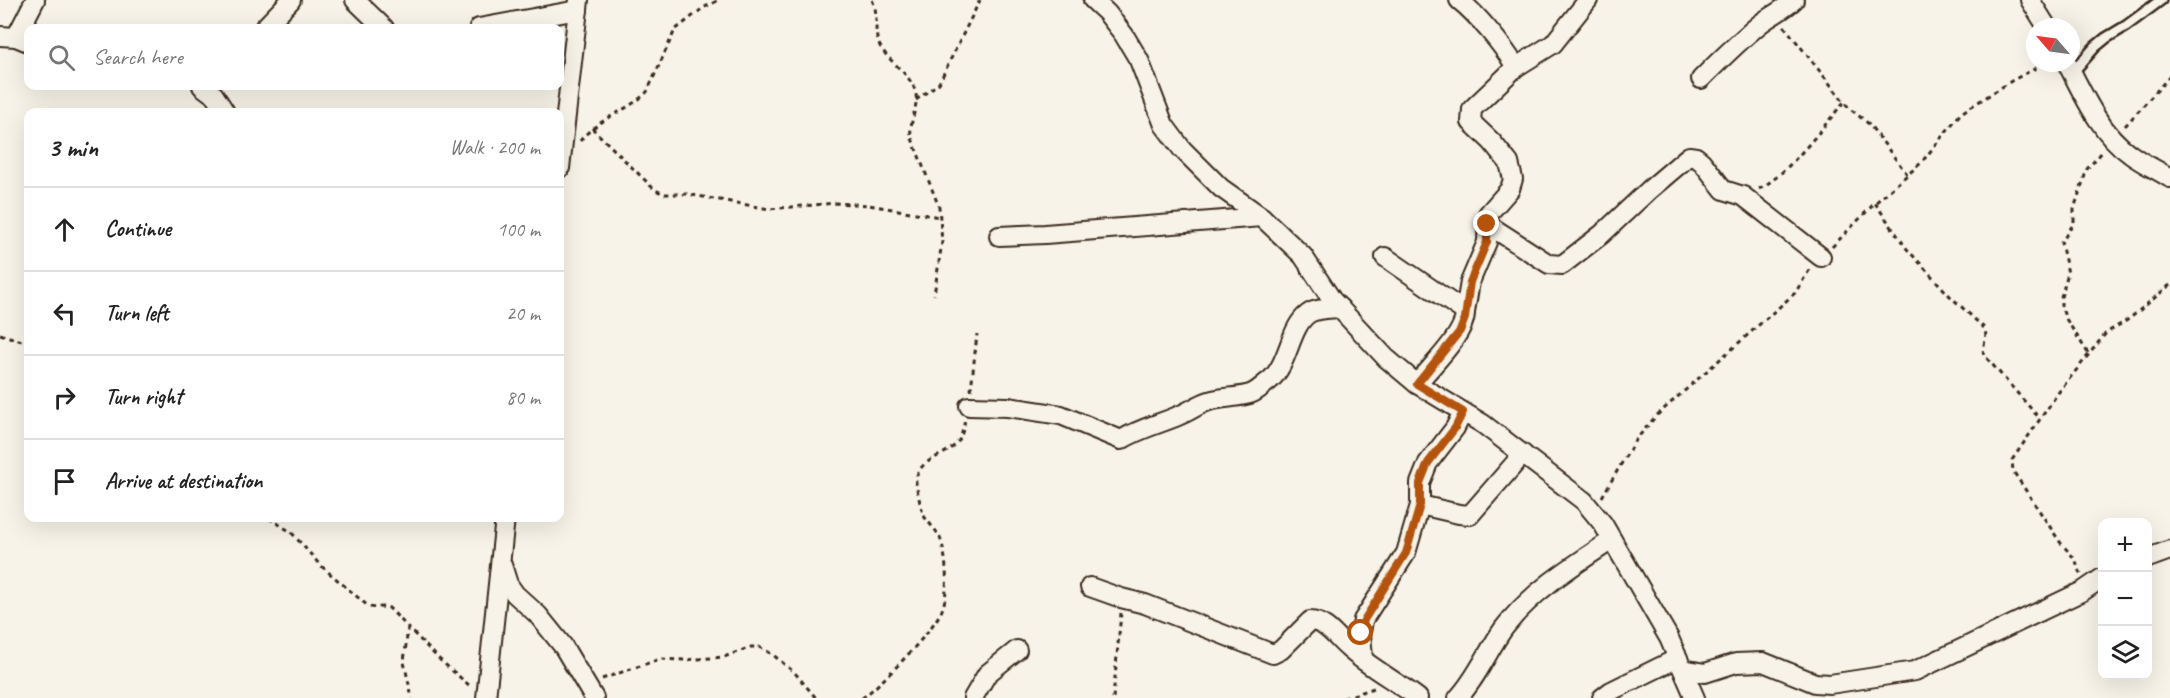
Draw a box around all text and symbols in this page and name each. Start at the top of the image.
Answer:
north arrow [2026,18,2080,72]
search box [24,24,564,90]
icon: search [45,41,78,74]
text: Search here [93,43,183,71]
text: 3 min [48,131,98,164]
text: Walk · 200 m [450,135,540,160]
route end [1473,210,1499,236]
icon: ahead [48,213,81,246]
text: Continue [105,215,171,243]
text: 100 m [497,217,540,242]
icon: left [48,297,81,330]
text: Turn left [105,299,169,327]
text: 20 m [506,301,540,326]
icon: right [48,381,81,414]
text: Turn right [105,383,182,411]
text: 80 m [506,385,540,410]
icon: arrive [48,465,81,498]
text: Arrive at destination [105,467,262,495]
map controls [2098,518,2152,680]
button: + [2098,518,2152,572]
button: − [2098,572,2152,626]
route start [1347,619,1373,645]
button: layers [2098,626,2152,680]

